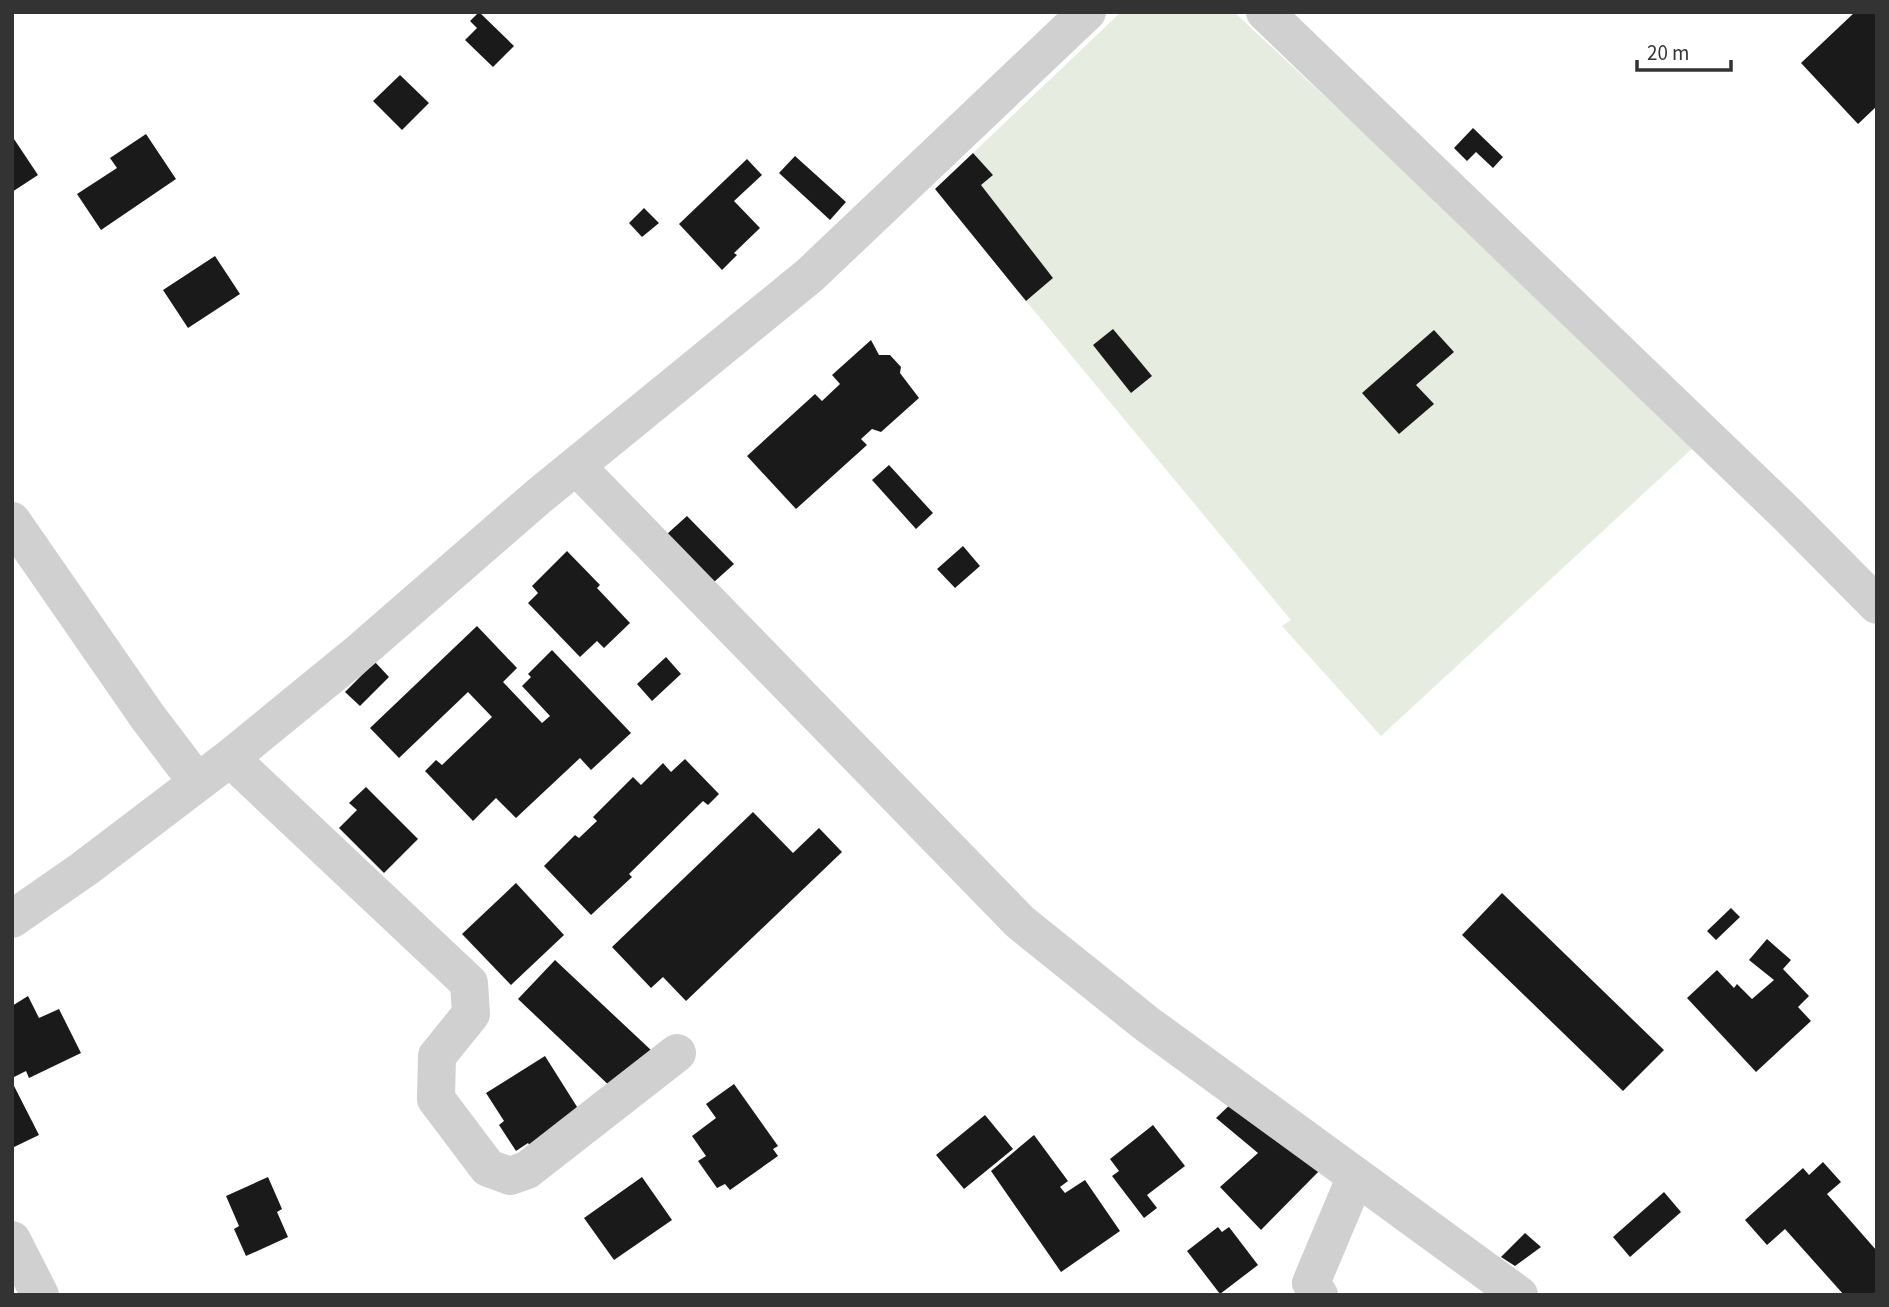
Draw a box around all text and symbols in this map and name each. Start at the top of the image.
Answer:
scale bar [1637,28,1731,72]
text: 20 m [1647,38,1689,68]

